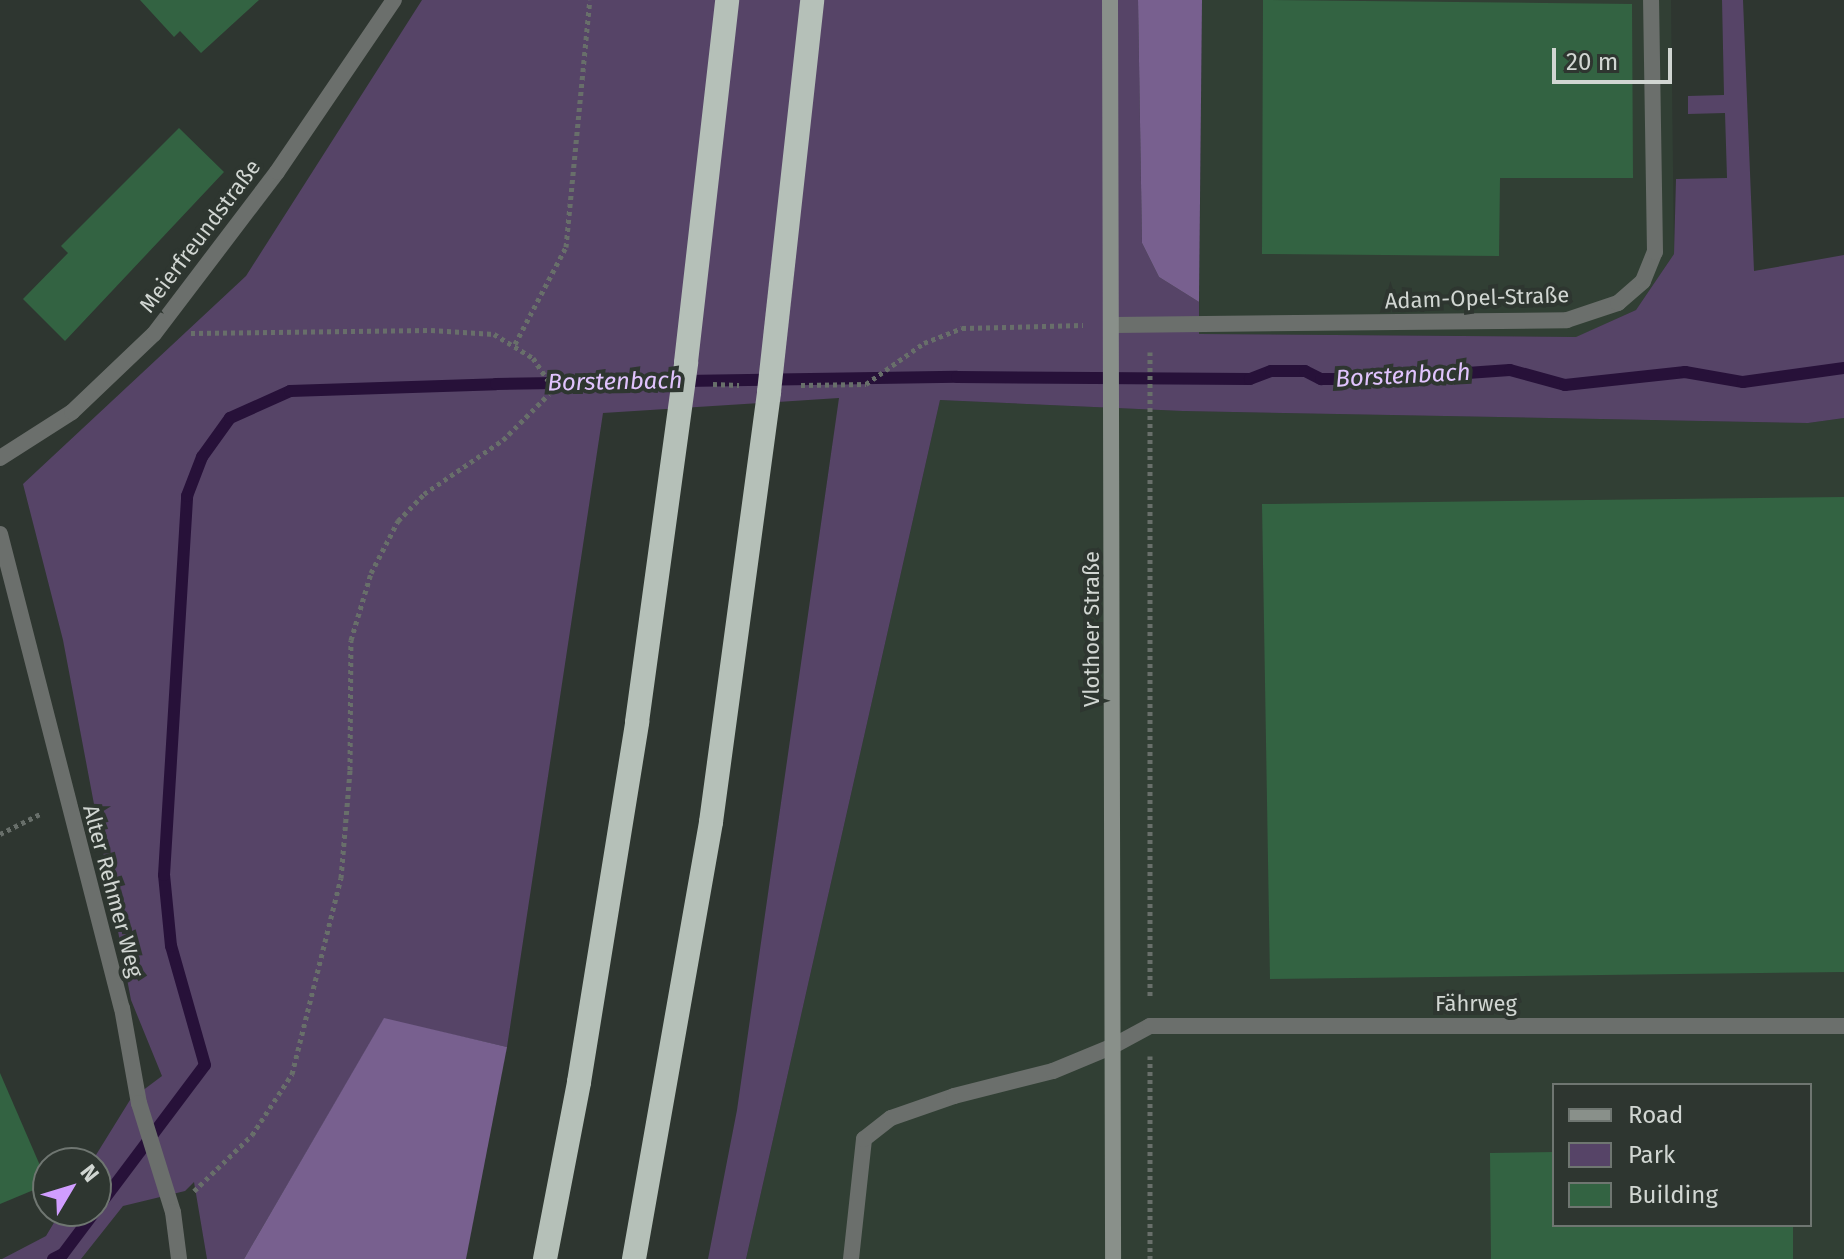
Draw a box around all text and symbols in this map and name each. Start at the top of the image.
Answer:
scale bar [1556,32,1676,82]
text: 20 m [1566,48,1618,76]
street label: Meierfreundstraße [134,154,266,318]
street label: Adam-Opel-Straße [1384,282,1570,314]
water label: Borstenbach [1335,358,1471,394]
water label: Borstenbach [547,366,683,398]
street label: Vlothoer Straße [1079,551,1105,707]
street label: Alter Rehmer Weg [77,802,149,980]
street label: Fährweg [1435,991,1517,1017]
legend [1552,1083,1812,1227]
text: Road [1628,1101,1683,1129]
text: Park [1628,1141,1675,1169]
north arrow [32,1147,112,1227]
text: N [75,1159,105,1187]
text: Building [1628,1181,1718,1209]

